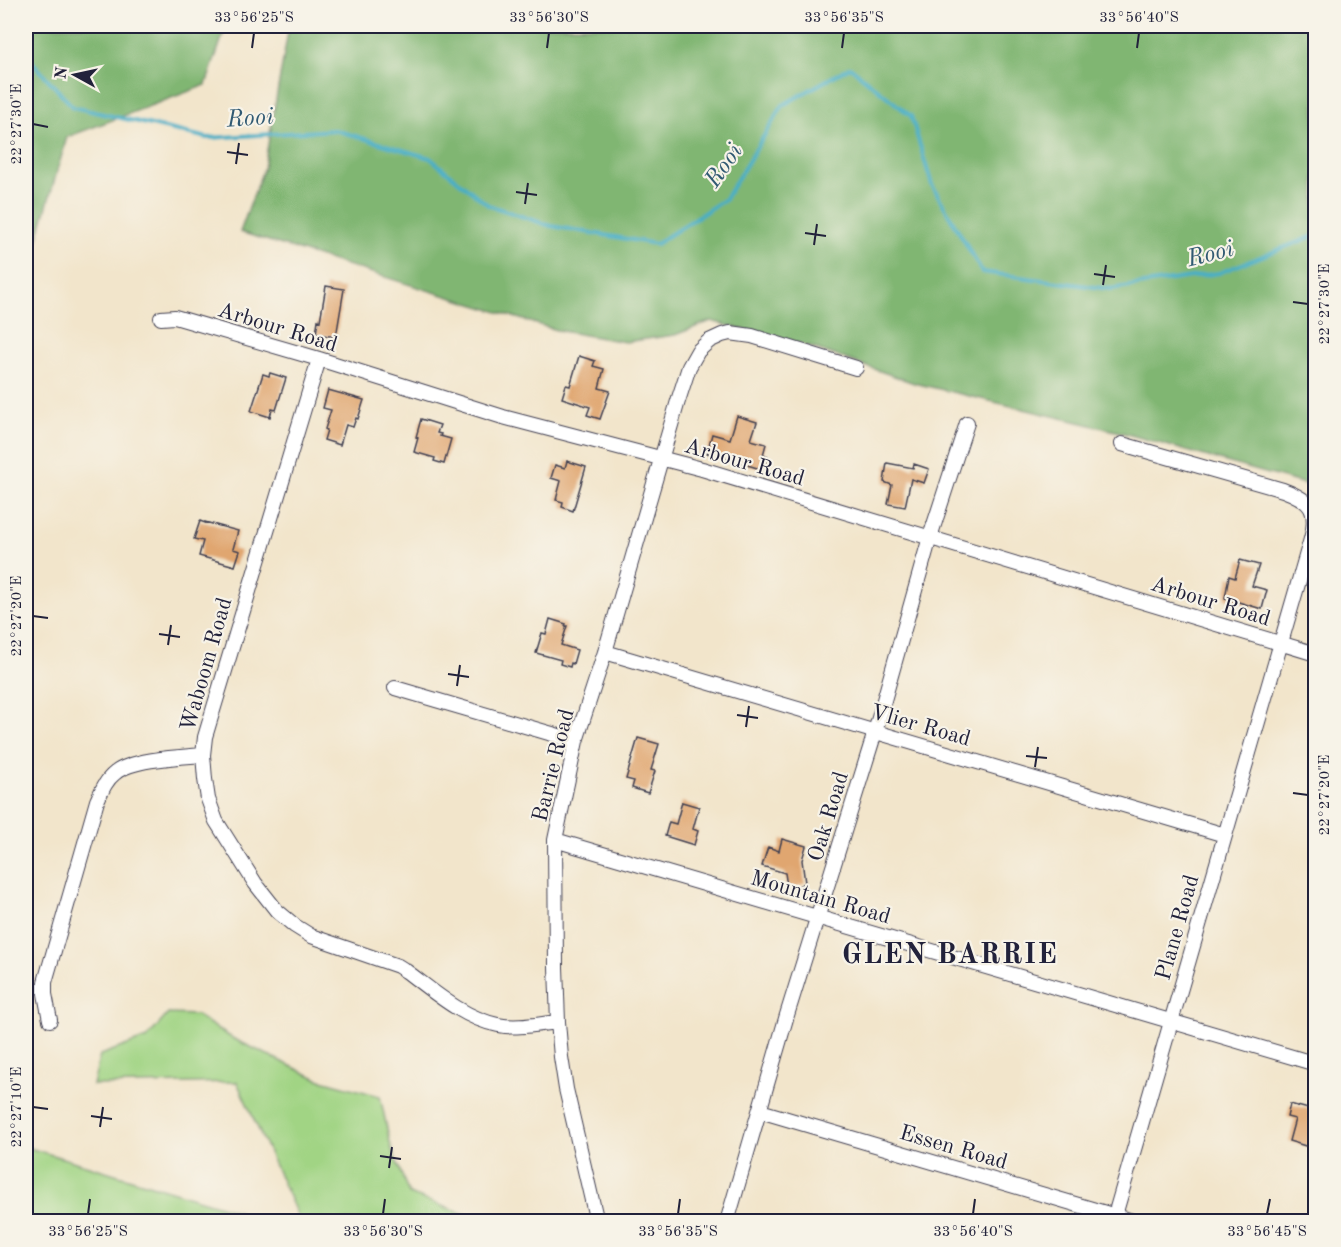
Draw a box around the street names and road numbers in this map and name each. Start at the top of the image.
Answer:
street label: Arbour Road [215,299,340,357]
street label: Arbour Road [682,435,807,491]
street label: Arbour Road [1148,573,1273,631]
street label: Waboom Road [177,595,237,734]
street label: Vlier Road [868,701,973,751]
street label: Barrie Road [529,707,579,824]
street label: Oak Road [805,769,853,864]
street label: Mountain Road [748,867,893,928]
street label: Plane Road [1152,872,1204,983]
street label: Essen Road [897,1122,1010,1174]

